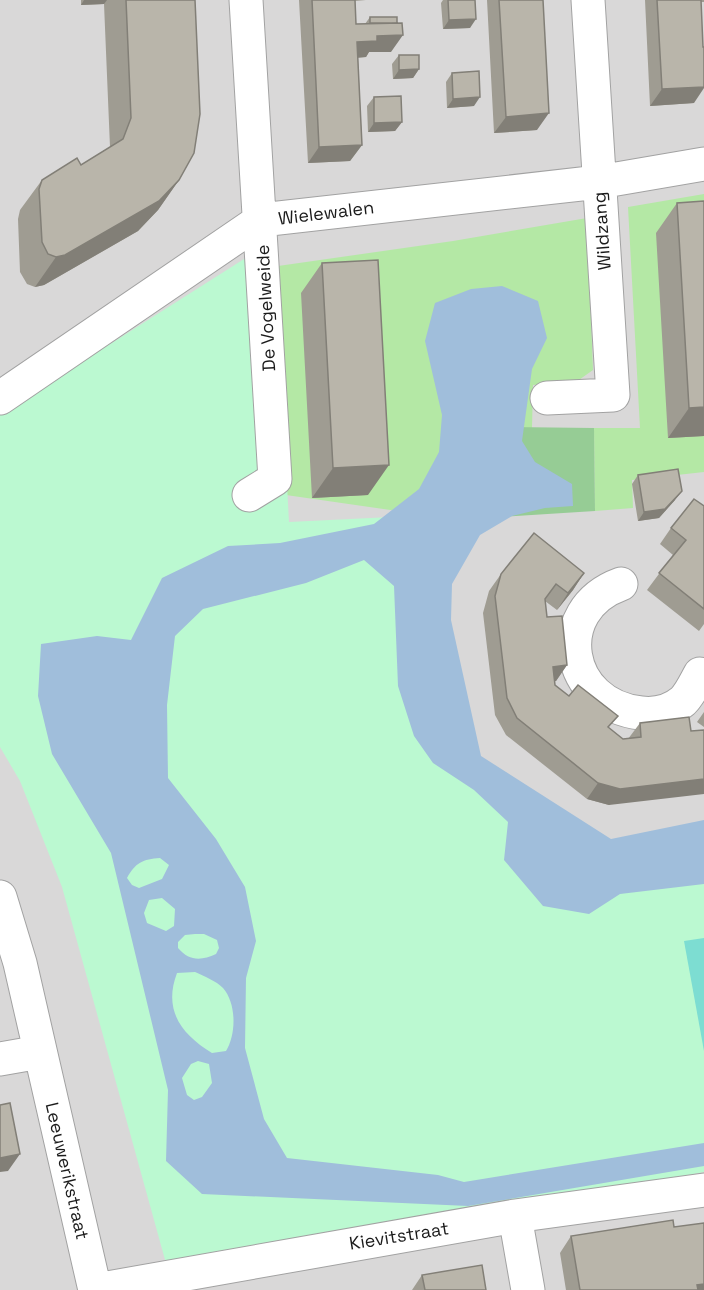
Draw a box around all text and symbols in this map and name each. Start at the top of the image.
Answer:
street label: Wildzang [587,191,616,271]
street label: Wielewalen [277,195,375,230]
street label: De Vogelweide [251,244,280,372]
street label: Leeuwerikstraat [41,1100,94,1242]
street label: Kievitstraat [347,1216,450,1255]

